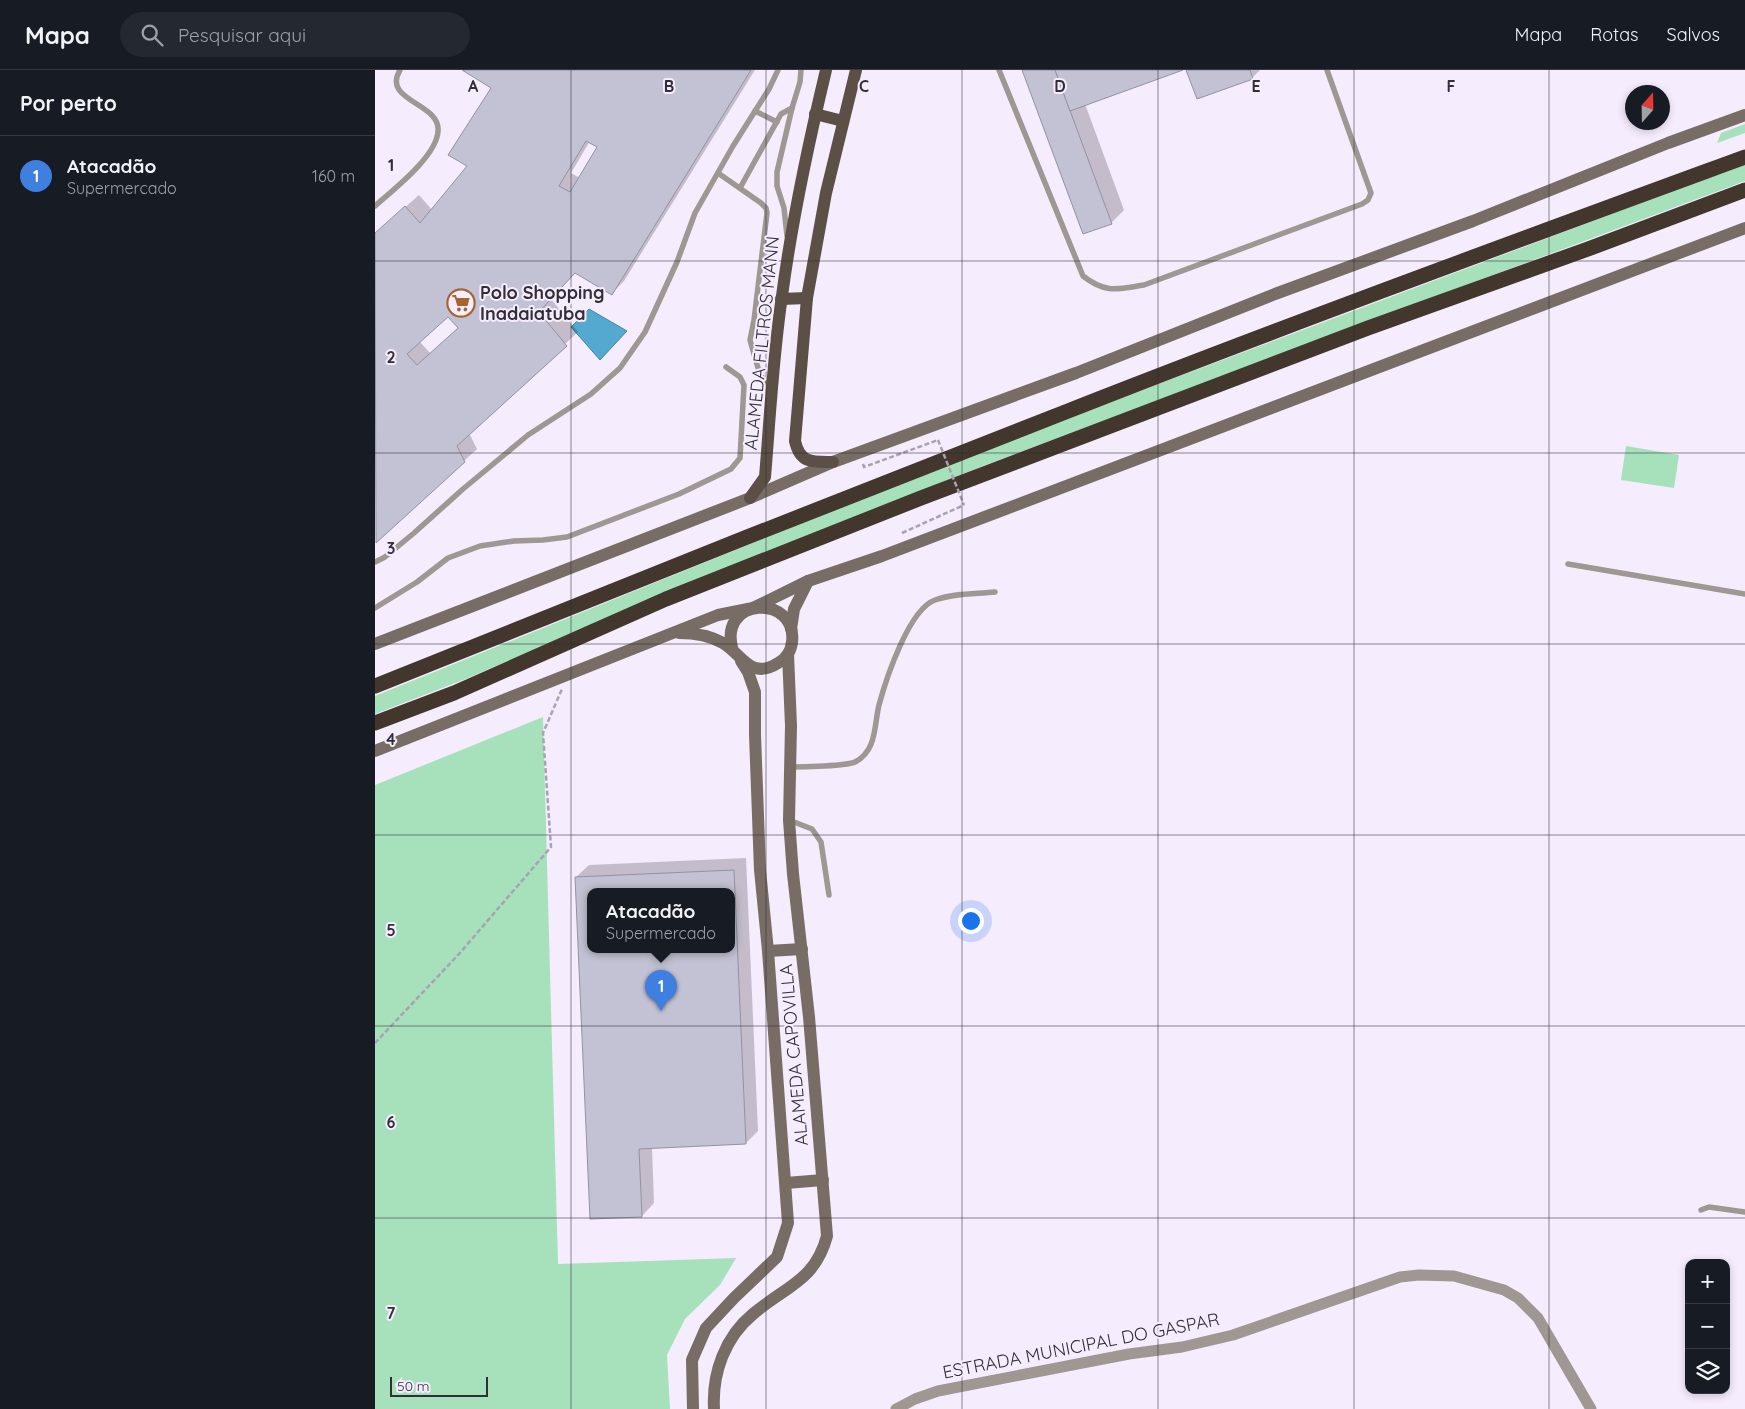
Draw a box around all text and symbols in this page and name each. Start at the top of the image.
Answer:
search box [120,12,470,57]
text: Mapa [25,20,90,50]
icon: search [138,21,166,49]
text: Pesquisar aqui [178,23,306,47]
text: Mapa [1515,23,1562,46]
text: Rotas [1590,23,1639,46]
text: Salvos [1667,23,1720,46]
text: A [468,76,479,96]
text: B [664,76,674,96]
text: C [859,76,869,96]
text: D [1054,76,1066,96]
text: E [1251,76,1261,96]
text: F [1447,76,1456,96]
north arrow [1625,85,1670,130]
text: Por perto [20,90,117,116]
text: Atacadão [67,154,156,178]
text: 1 [388,155,394,175]
text: 1 [33,166,39,186]
text: 160 m [312,166,355,186]
text: Supermercado [67,178,177,198]
street label: ALAMEDA FILTROS MANN [739,235,784,451]
place label: Polo Shopping Inadaiatuba [480,281,604,325]
supermarket icon: Polo Shopping Inadaiatuba [446,288,476,318]
text: 2 [386,347,396,367]
text: 3 [387,538,395,558]
text: 4 [386,729,396,749]
popup [587,888,735,953]
text: Atacadão [606,899,695,923]
your location [958,908,984,934]
text: 5 [386,920,396,940]
text: Supermercado [606,923,716,943]
street label: ALAMEDA CAPOVILLA [774,963,813,1147]
pin: 1 [645,970,677,1011]
text: 6 [387,1112,396,1132]
map controls [1685,1259,1730,1394]
button: + [1685,1259,1730,1304]
text: 7 [387,1303,396,1323]
button: − [1685,1304,1730,1349]
street label: ESTRADA MUNICIPAL DO GASPAR [940,1307,1221,1384]
button: layers [1685,1349,1730,1394]
scale bar [390,1374,487,1397]
text: 50 m [397,1377,430,1395]

